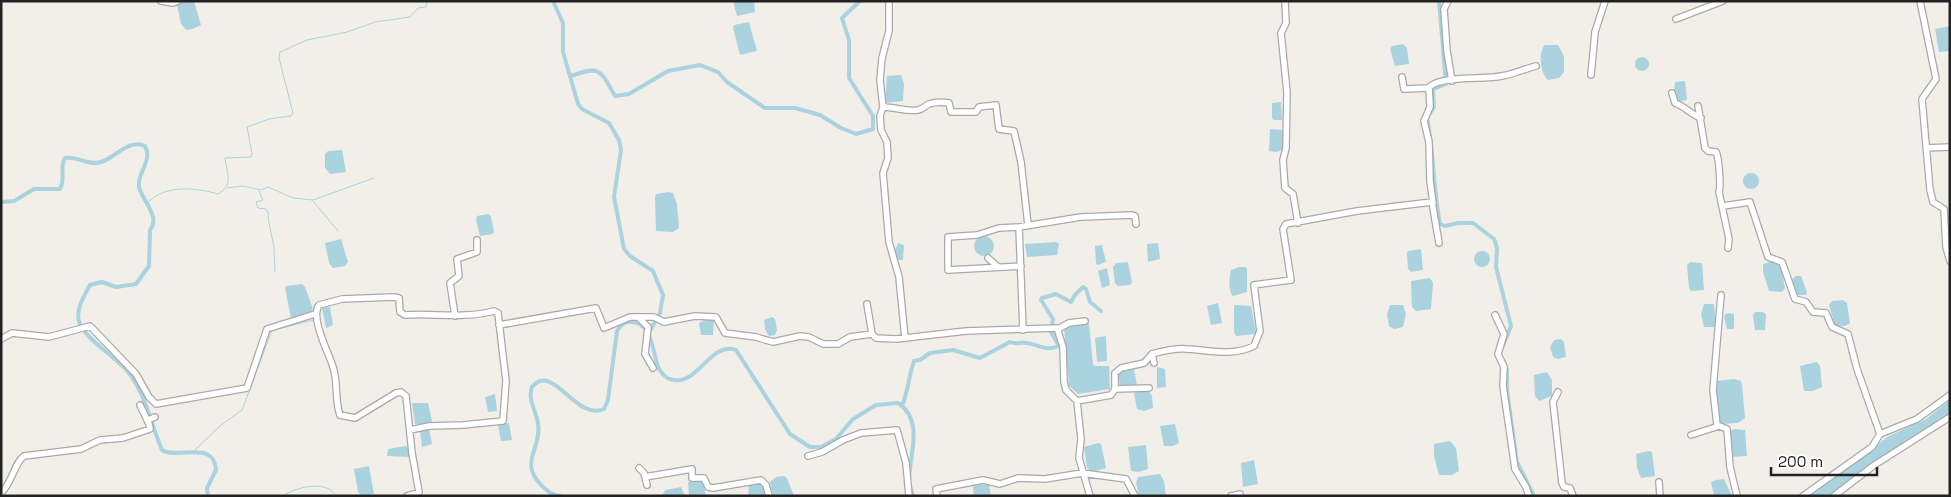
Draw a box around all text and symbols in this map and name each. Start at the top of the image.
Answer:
scale bar [1771,444,1877,476]
text: 200 m [1778,452,1823,471]

